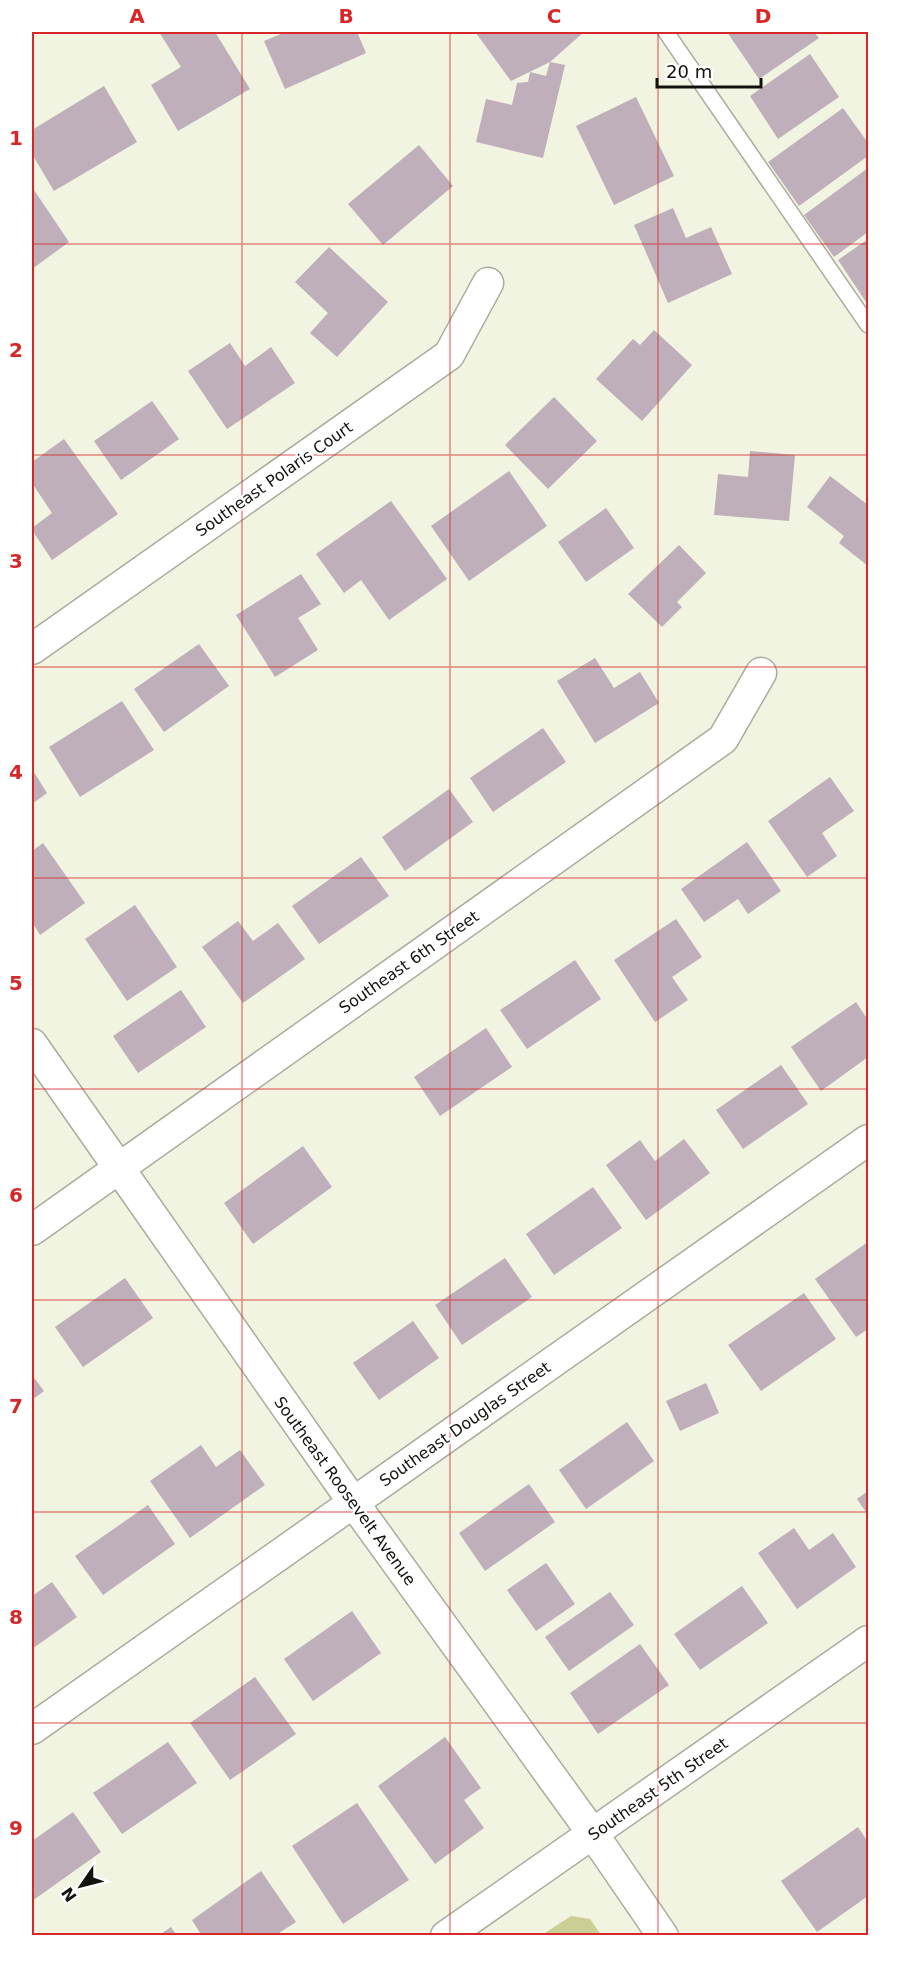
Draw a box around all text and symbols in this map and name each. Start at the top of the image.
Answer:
text: A [129,4,145,28]
text: B [338,4,354,28]
text: C [547,4,561,28]
text: D [755,4,771,28]
scale bar [657,51,760,89]
text: 20 m [666,61,712,82]
text: 1 [9,126,23,150]
text: 2 [9,338,23,362]
street label: Southeast Polaris Court [192,417,356,541]
text: 3 [9,549,23,573]
text: 4 [9,760,23,784]
street label: Southeast 6th Street [336,907,482,1017]
text: 5 [9,971,23,995]
text: 6 [9,1183,23,1207]
street label: Southeast Douglas Street [376,1358,554,1490]
street label: Southeast Roosevelt Avenue [270,1393,420,1589]
text: 7 [9,1394,23,1418]
text: 8 [9,1605,23,1629]
street label: Southeast 5th Street [585,1734,731,1844]
text: 9 [9,1816,23,1840]
north arrow [51,1856,111,1916]
text: N [58,1883,81,1905]

